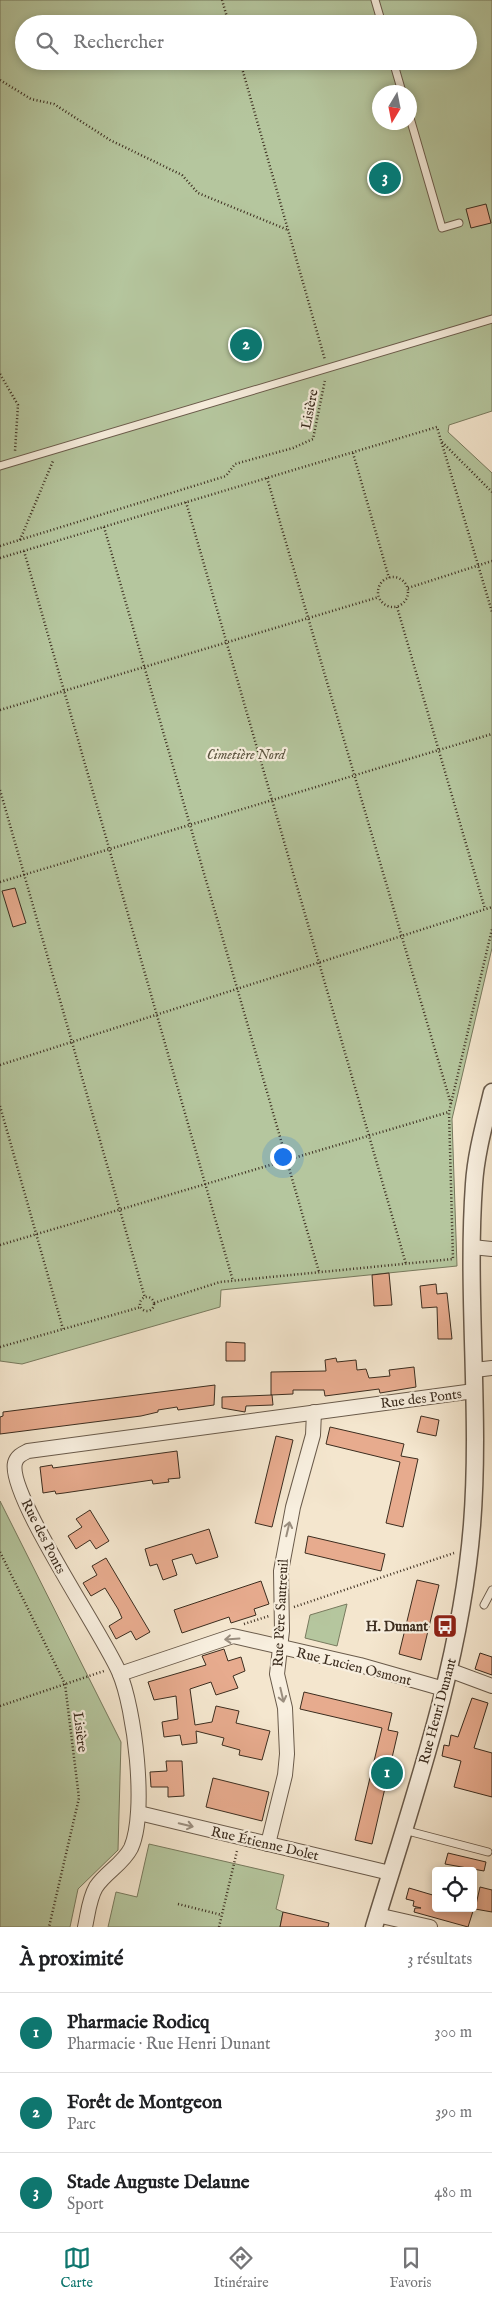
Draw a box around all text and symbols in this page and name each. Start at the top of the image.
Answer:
search box [15,15,477,70]
icon: search [33,29,61,57]
text: Rechercher [73,31,164,55]
north arrow [372,85,417,130]
pin: 3 [369,159,401,197]
pin: 2 [230,326,262,364]
street label: Lisière [297,387,323,431]
park label: Cimetière Nord [207,746,287,764]
your location [270,1144,296,1170]
street label: Rue des Ponts [380,1385,463,1413]
street label: Rue des Ponts [17,1496,70,1577]
one-way arrow [284,1521,293,1537]
street label: Rue Père Sautreuil [269,1558,293,1668]
bus stop icon: H. Dunant [432,1613,458,1639]
place label: H. Dunant [366,1618,428,1636]
one-way arrow [225,1634,241,1643]
street label: Rue Lucien Osmont [294,1644,413,1690]
street label: Rue Henri Dunant [415,1656,461,1766]
one-way arrow [278,1686,287,1702]
street label: Lisière [69,1711,91,1754]
pin: 1 [371,1754,403,1792]
one-way arrow [178,1821,194,1830]
street label: Rue Étienne Dolet [209,1822,321,1865]
map controls [432,1867,477,1912]
button: locate [432,1867,477,1912]
text: À proximité [20,1946,123,1973]
text: 3 résultats [407,1950,472,1970]
text: Pharmacie Rodicq [67,2011,210,2035]
text: 1 [33,2023,39,2043]
text: 300 m [434,2023,472,2043]
text: Pharmacie · Rue Henri Dunant [67,2035,271,2055]
text: Forêt de Montgeon [67,2091,222,2115]
text: 2 [32,2103,40,2123]
text: 390 m [435,2103,472,2123]
text: Parc [67,2115,96,2135]
text: Stade Auguste Delaune [67,2171,249,2195]
text: 3 [33,2183,39,2203]
text: 480 m [434,2183,472,2203]
text: Sport [67,2195,104,2215]
tab: Carte [60,2244,93,2292]
tab: Itinéraire [214,2244,269,2292]
tab: Favoris [390,2244,432,2292]

